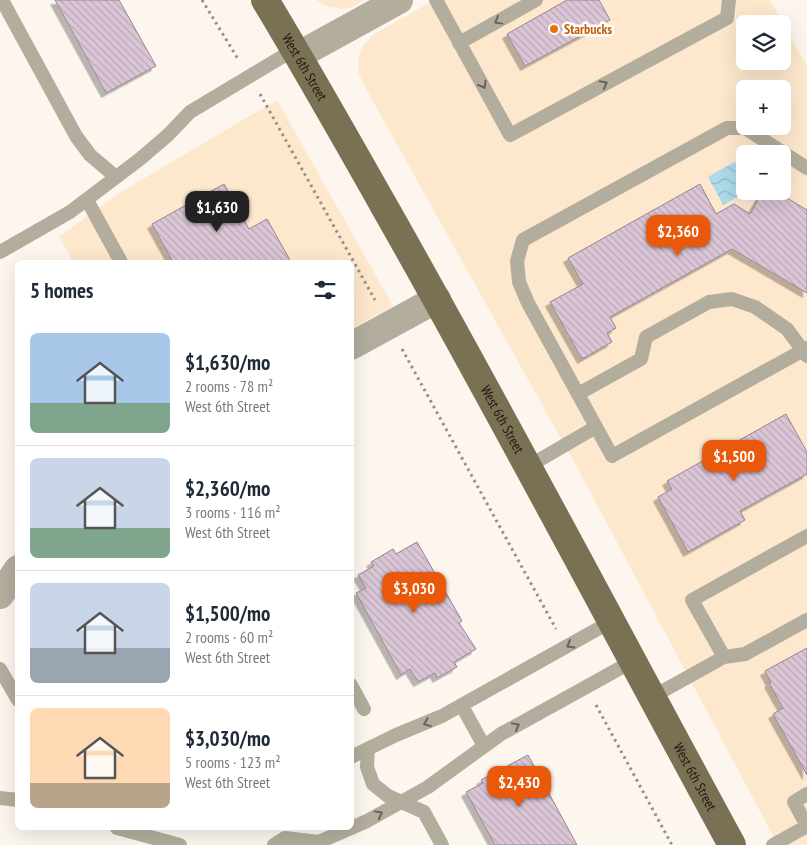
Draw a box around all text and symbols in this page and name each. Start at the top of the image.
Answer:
one-way arrow [494,15,503,25]
map controls [736,15,791,200]
button: layers [736,15,791,70]
place label: Starbucks [564,20,612,38]
marker: Starbucks [548,23,560,35]
street label: West 6th Street [278,30,331,104]
one-way arrow [477,80,487,89]
one-way arrow [598,80,607,90]
button: + [736,80,791,135]
button: − [736,145,791,200]
pin: $1,630 [176,190,258,233]
text: $1,630 [196,197,238,217]
pin: $2,360 [637,214,719,257]
text: $2,360 [657,221,699,241]
icon: filters [311,276,339,304]
text: 5 homes [30,277,93,304]
text: $1,630/mo [185,349,270,376]
icon: home [70,353,130,413]
text: 2 rooms · 78 m² [185,376,273,396]
street label: West 6th Street [477,382,528,457]
text: West 6th Street [185,396,270,416]
pin: $1,500 [693,440,775,482]
text: $1,500 [713,446,755,466]
text: $2,360/mo [185,475,270,502]
icon: home [70,478,130,538]
text: 3 rooms · 116 m² [185,502,281,522]
text: West 6th Street [185,522,270,542]
pin: $3,030 [373,572,455,614]
text: $3,030 [393,578,435,598]
text: $1,500/mo [185,600,270,627]
icon: home [70,603,130,663]
text: 2 rooms · 60 m² [185,627,273,647]
one-way arrow [566,639,575,649]
text: West 6th Street [185,647,270,667]
one-way arrow [423,716,432,727]
one-way arrow [511,723,520,733]
text: $3,030/mo [185,725,270,752]
icon: home [70,728,130,788]
street label: West 6th Street [669,740,721,814]
text: 5 rooms · 123 m² [185,752,281,772]
pin: $2,430 [478,766,560,808]
text: West 6th Street [185,772,270,792]
text: $2,430 [498,772,540,792]
one-way arrow [374,810,383,820]

